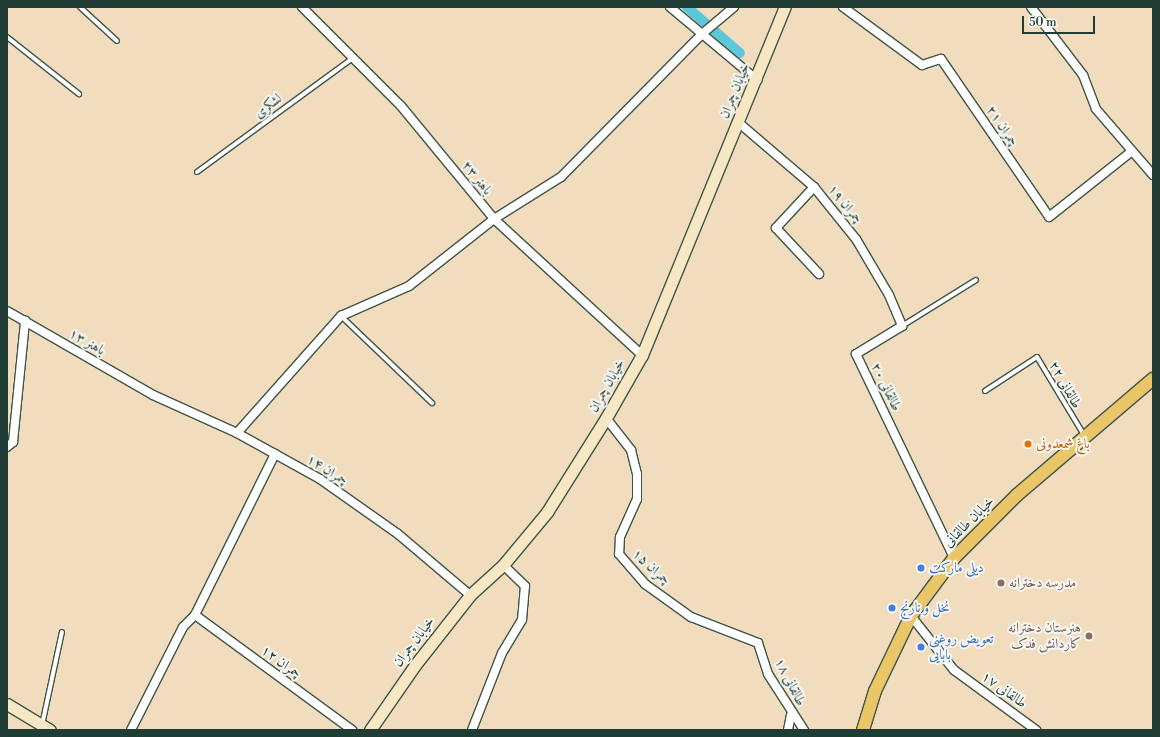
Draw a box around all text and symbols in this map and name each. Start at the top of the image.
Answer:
scale bar [1024,8,1097,34]
text: 50 m [1029,15,1057,30]
street label: خیابان چمران [716,61,754,121]
street label: لشکری [251,90,285,122]
street label: چمران ۲۱ [982,103,1022,149]
street label: باهنر ۲۳ [458,158,496,198]
street label: چمران ۱۹ [824,181,866,227]
street label: باهنر ۱۳ [66,325,108,359]
street label: خیابان چمران [585,356,629,416]
street label: طالقانی ۲۲ [1045,358,1085,412]
street label: طالقانی ۲۰ [867,360,905,414]
place label: باغ شمعدونی [1036,436,1090,452]
marker: باغ شمعدونی [1023,439,1033,449]
street label: چمران ۱۴ [303,451,351,489]
street label: خیابان طالقانی [940,493,998,551]
street label: چمران ۱۵ [629,545,673,589]
place label: دیلی مارکت [929,560,984,576]
marker: دیلی مارکت [916,563,926,573]
place label: مدرسه دخترانه [1009,575,1076,591]
marker: مدرسه دخترانه [996,578,1006,588]
place label: نخل و نارنج [900,600,950,616]
marker: نخل و نارنج [887,603,897,613]
street label: خیابان چمران [390,614,438,670]
place label: هنرستان دخترانه کاردانش فدک [1008,620,1081,652]
place label: تعویض روغنی بابایی [929,631,993,664]
marker: هنرستان دخترانه کاردانش فدک [1084,631,1094,641]
street label: چمران ۱۲ [258,642,304,682]
marker: تعویض روغنی بابایی [916,642,926,652]
street label: طالقانی ۱۸ [771,655,809,709]
street label: طالقانی ۱۷ [978,668,1030,712]

